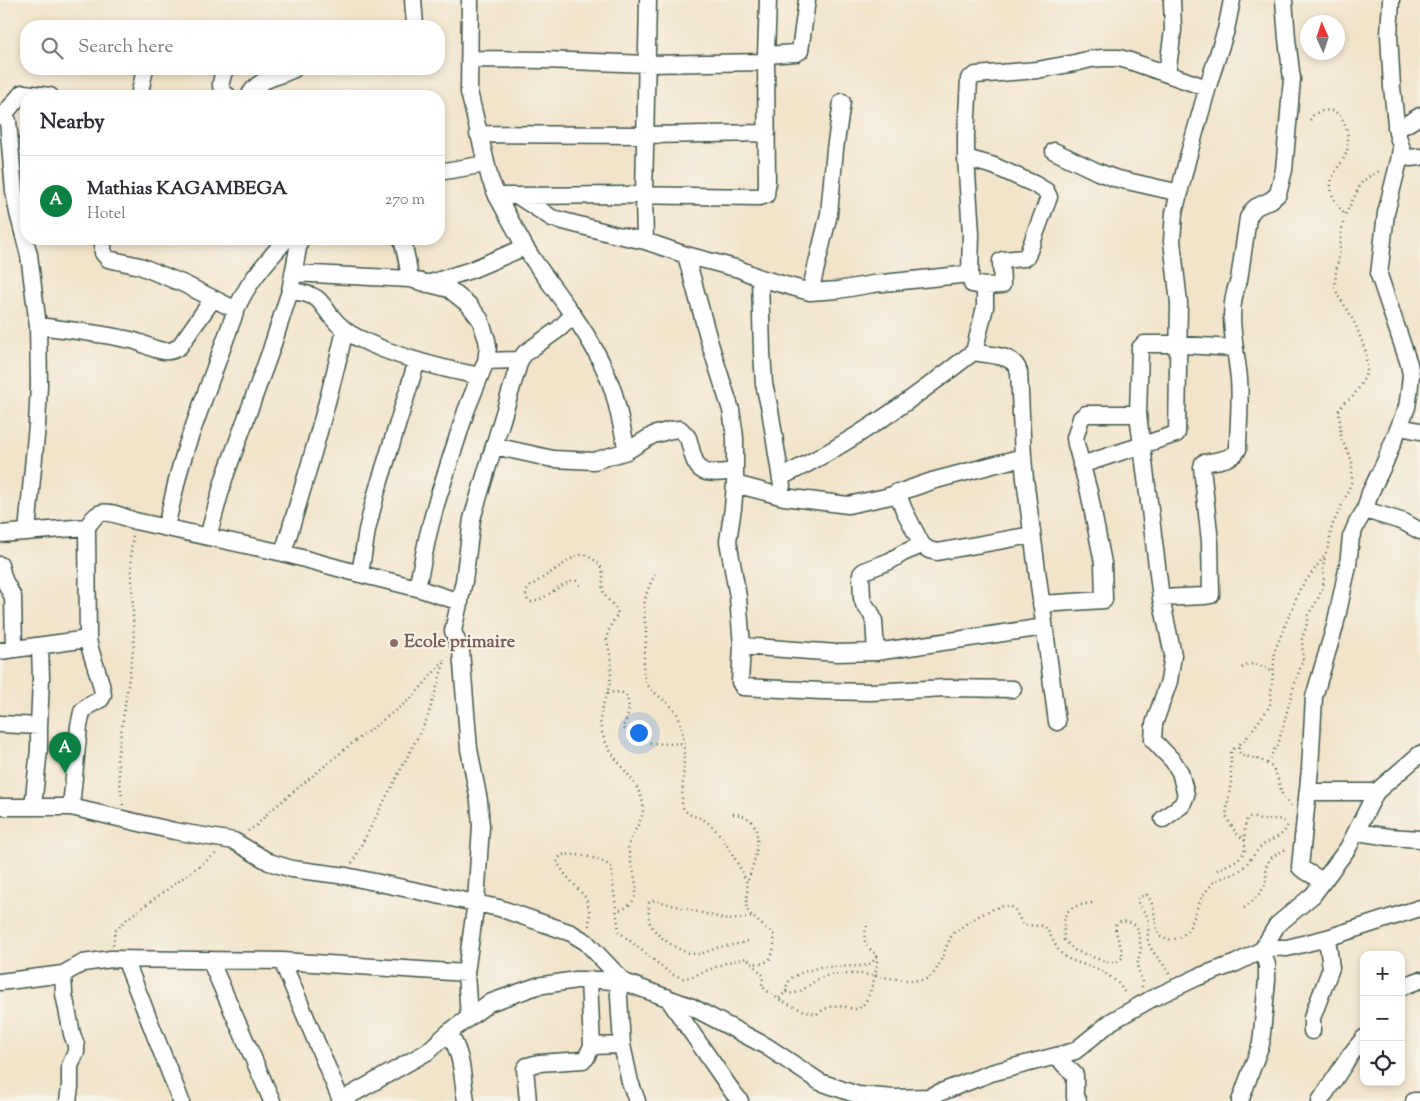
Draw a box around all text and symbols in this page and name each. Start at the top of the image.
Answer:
north arrow [1300,15,1345,60]
search box [20,20,445,75]
icon: search [38,34,66,62]
text: Search here [78,34,173,61]
text: Nearby [40,108,105,138]
text: Mathias KAGAMBEGA [87,176,287,203]
text: A [50,189,63,212]
text: 270 m [385,189,425,212]
text: Hotel [87,203,126,226]
place label: Ecole primaire [404,630,516,656]
marker: Ecole primaire [388,637,400,649]
your location [626,720,652,746]
pin: A [49,732,81,773]
map controls [1360,951,1405,1086]
button: + [1360,951,1405,996]
button: − [1360,996,1405,1041]
button: locate [1360,1041,1405,1086]

